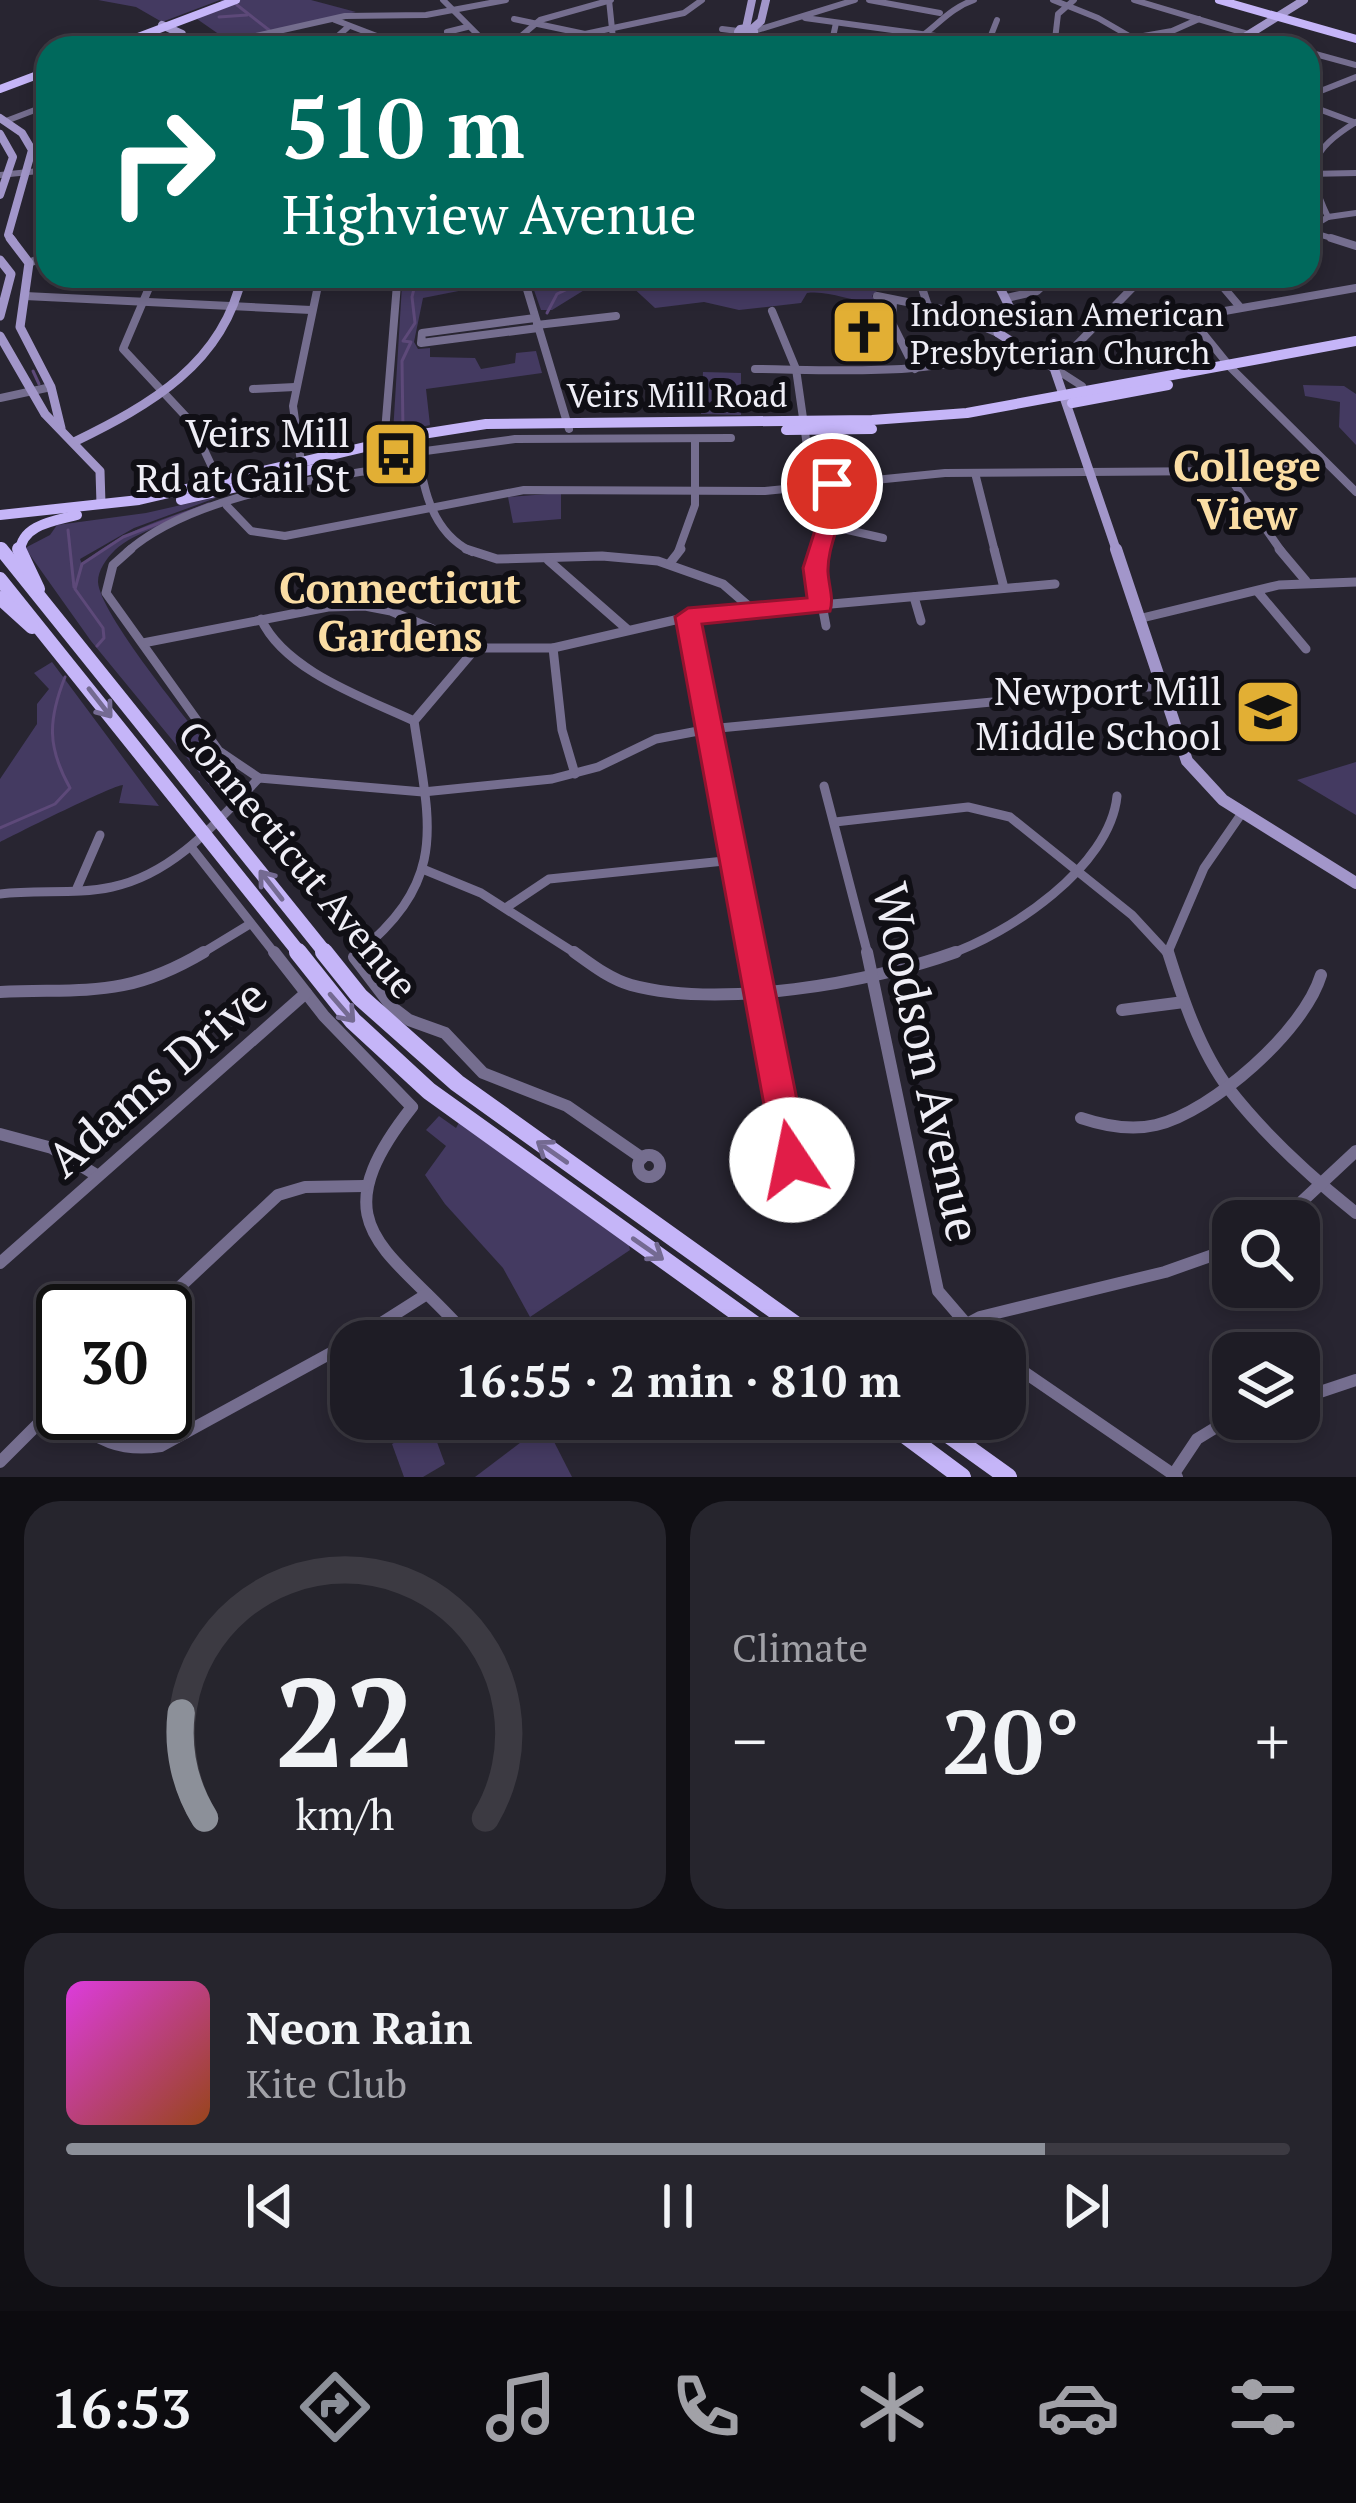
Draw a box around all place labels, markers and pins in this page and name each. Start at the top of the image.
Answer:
place label: Indonesian American Presbyterian Church [910,292,1224,373]
church icon: Indonesian American Presbyterian Church [829,297,899,367]
place label: Veirs Mill Rd at Gail St [136,406,350,503]
bus stop icon: Veirs Mill Rd at Gail St [361,419,431,489]
pin [781,433,883,535]
place label: Newport Mill Middle School [975,664,1222,761]
school or university icon: Newport Mill Middle School [1233,677,1303,747]

